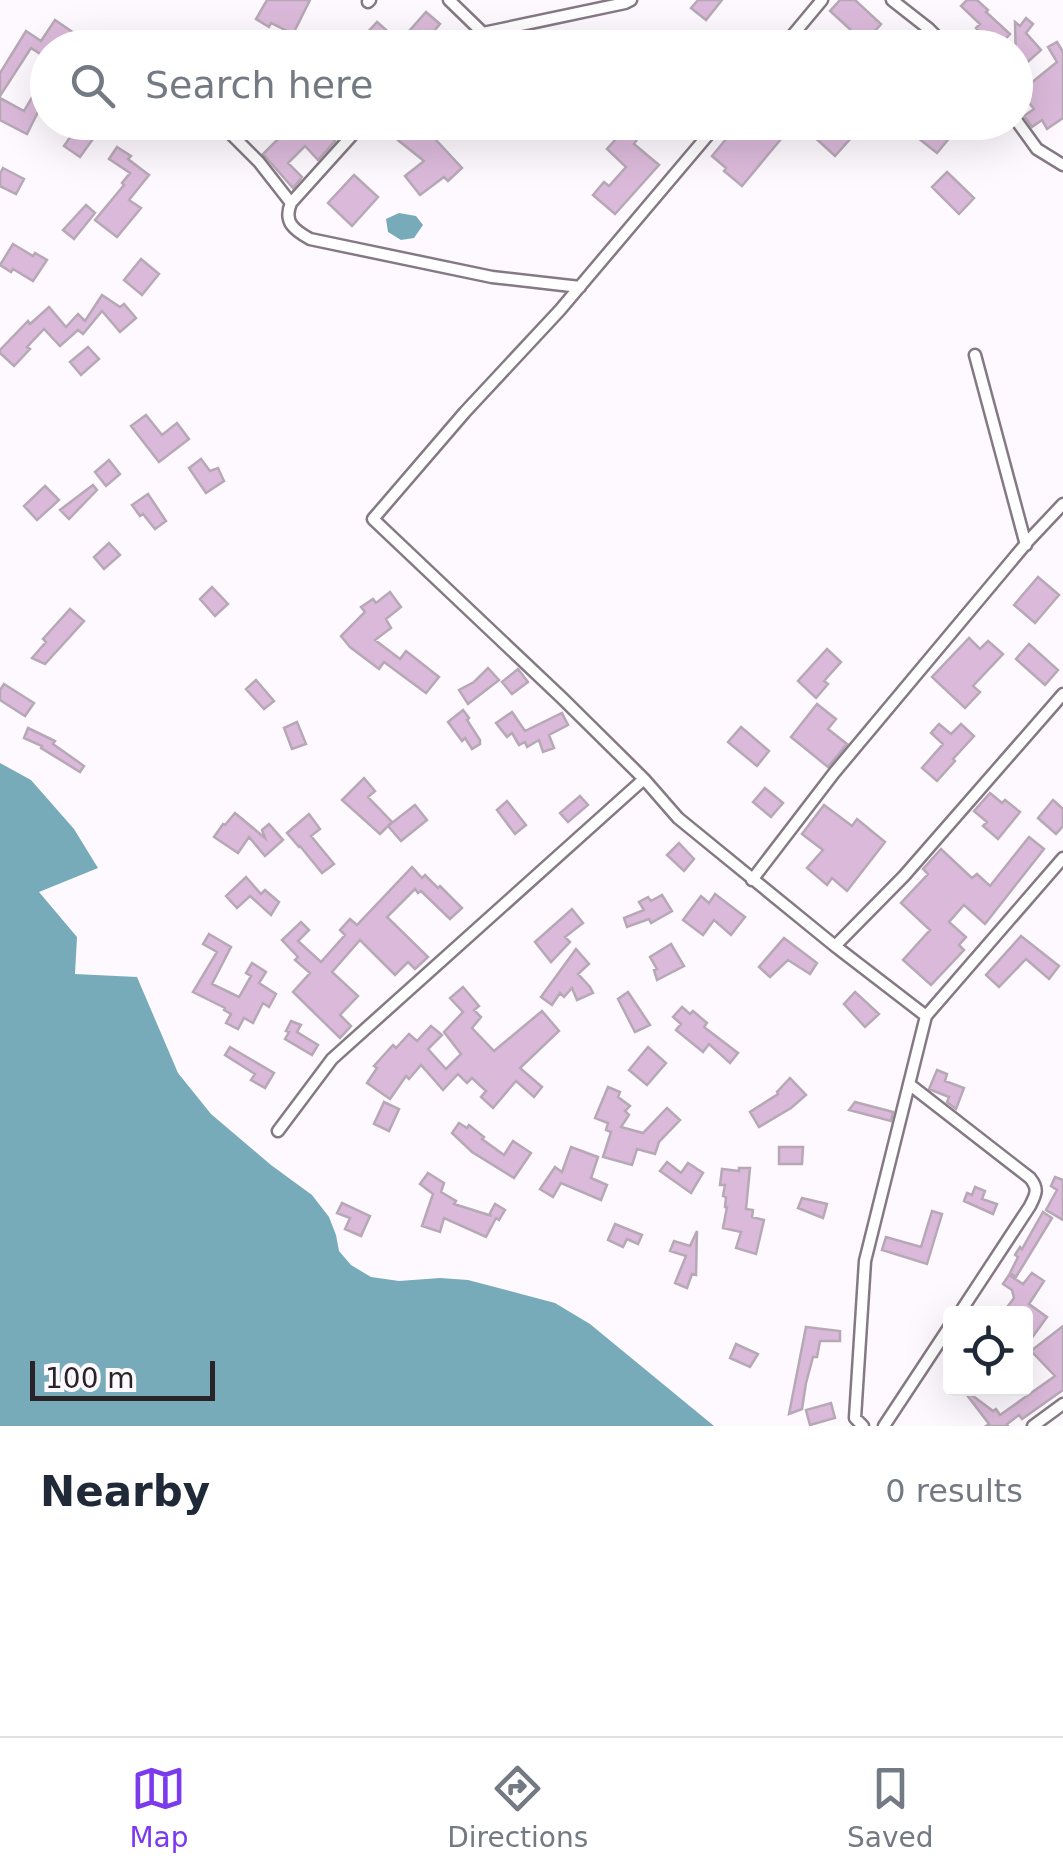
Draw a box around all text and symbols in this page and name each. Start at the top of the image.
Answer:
search box [30,30,1033,140]
icon: search [65,58,120,113]
text: Search here [145,63,373,107]
map controls [943,1306,1033,1396]
button: locate [943,1306,1033,1396]
scale bar [30,1356,215,1400]
text: 100 m [45,1362,135,1395]
text: Nearby [40,1467,210,1516]
text: 0 results [885,1472,1023,1510]
tab: Map [129,1761,188,1854]
tab: Directions [447,1761,588,1854]
tab: Saved [847,1761,934,1854]

